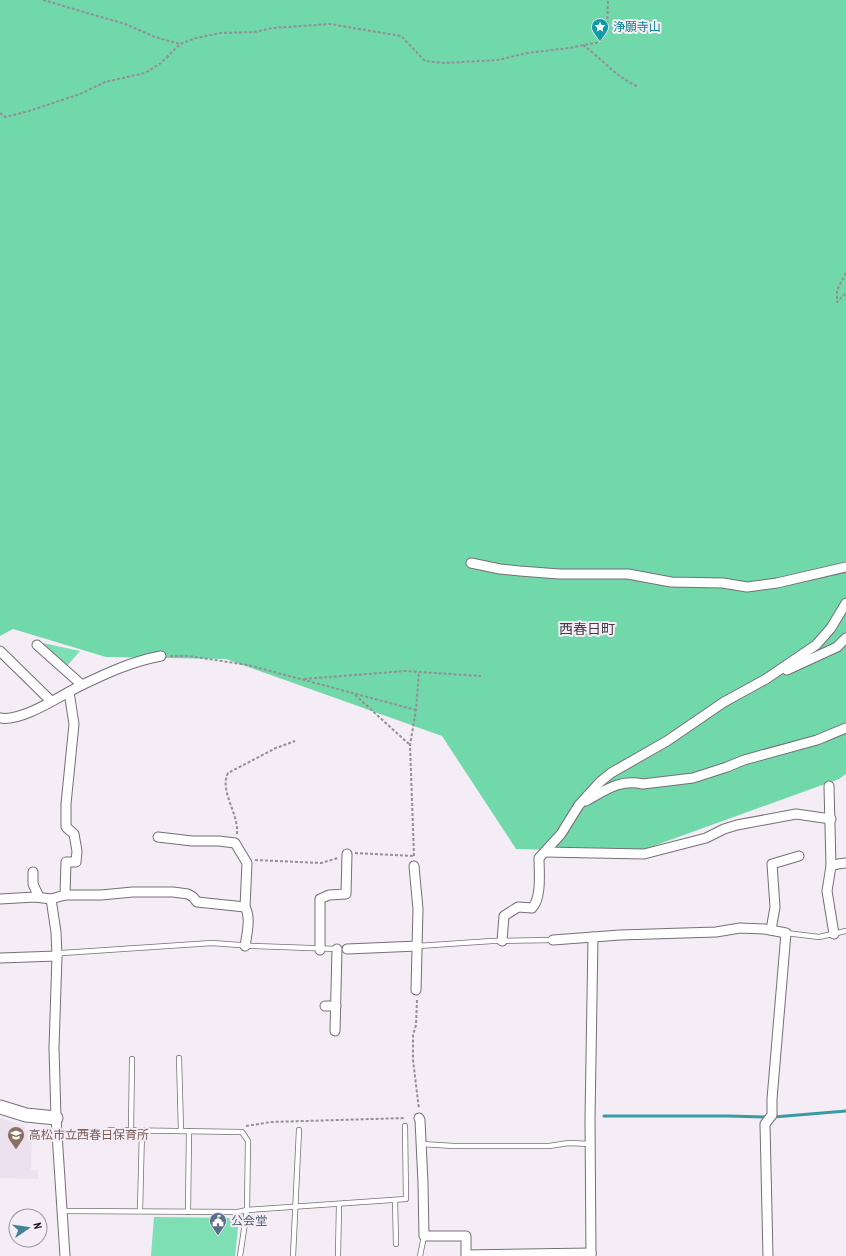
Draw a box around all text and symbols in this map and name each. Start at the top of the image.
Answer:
place icon: 浄願寺山 [590,17,610,42]
place label: 浄願寺山 [613,19,661,34]
district label: 西春日町 [559,620,615,638]
school or university icon: 高松市立西春日保育所 [6,1125,26,1150]
place label: 高松市立西春日保育所 [29,1127,149,1142]
north arrow [8,1208,48,1248]
public building icon: 公会堂 [208,1211,228,1236]
place label: 公会堂 [231,1213,267,1228]
text: N [30,1221,45,1230]

